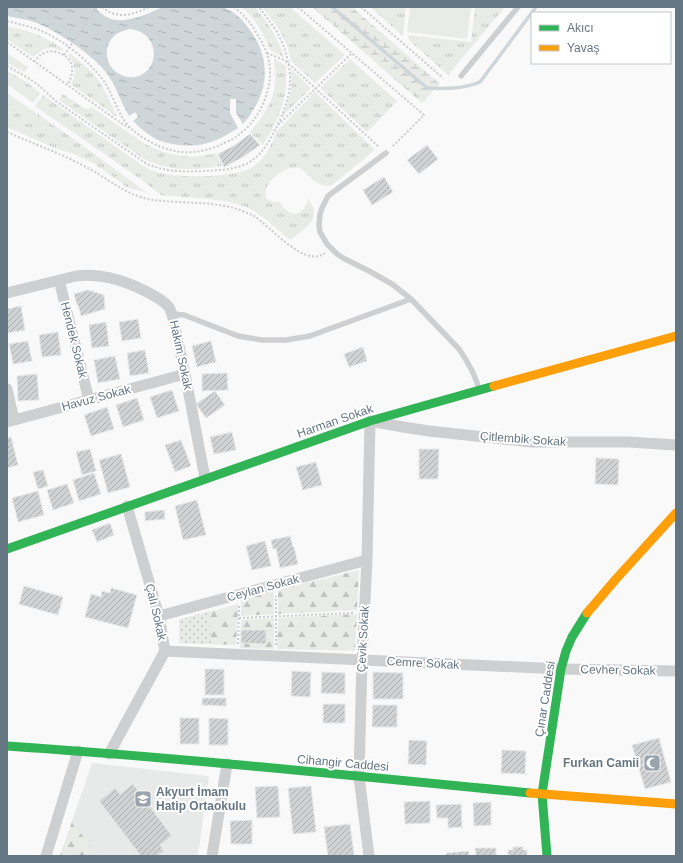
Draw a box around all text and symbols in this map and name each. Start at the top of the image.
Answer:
legend [531,12,671,64]
text: Akıcı [567,21,594,35]
text: Yavaş [567,41,599,55]
street label: Hendek Sokak [58,300,90,381]
street label: Hakim Sokak [167,319,195,392]
street label: Havuz Sokak [60,382,133,414]
street label: Harman Sokak [295,401,376,441]
street label: Çitlembik Sokak [480,429,567,449]
street label: Ceylan Sokak [225,571,302,604]
street label: Çalı Sokak [143,582,170,643]
street label: Çevik Sokak [354,604,372,673]
street label: Cemre Sokak [386,654,461,672]
street label: Çınar Caddesi [532,660,558,738]
street label: Cevher Sokak [580,662,657,678]
street label: Cihangir Caddesi [297,752,389,774]
mosque icon: Furkan Camii [642,753,662,773]
place label: Furkan Camii [563,756,639,770]
place label: Akyurt İmam Hatip Ortaokulu [156,784,246,813]
school or university icon: Akyurt İmam Hatip Ortaokulu [133,789,153,809]

